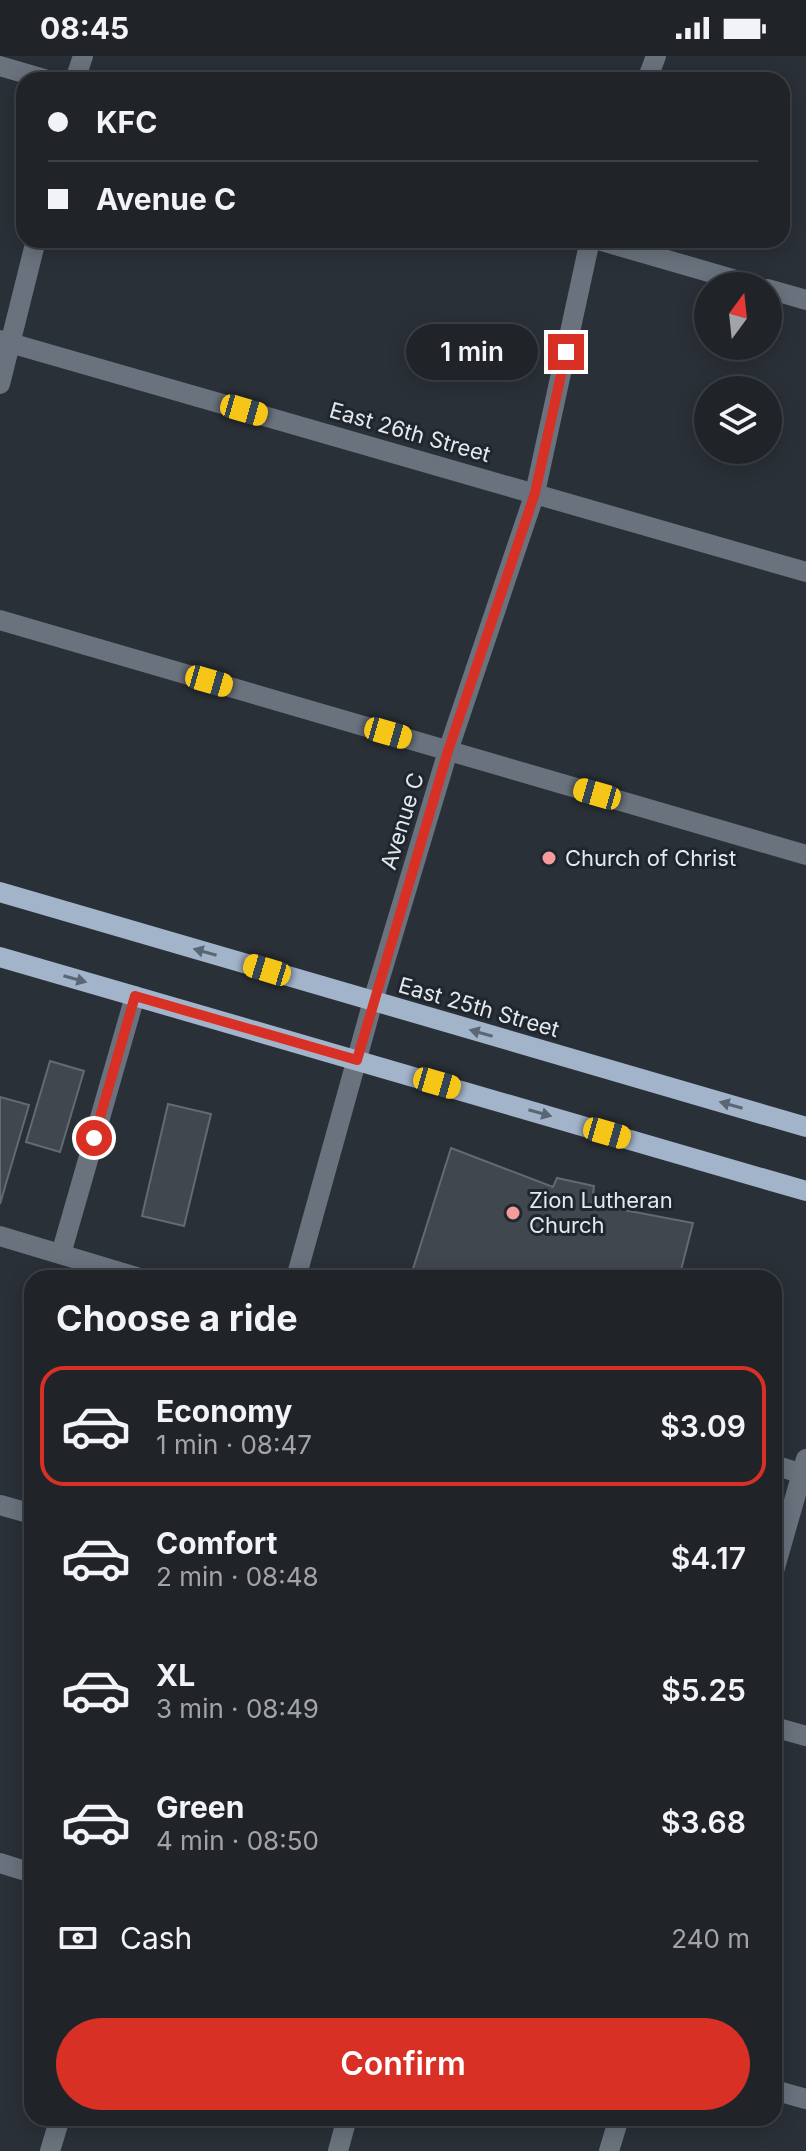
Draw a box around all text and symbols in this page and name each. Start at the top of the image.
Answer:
text: 08:45 [40,10,129,46]
text: KFC [96,104,157,140]
text: Avenue C [96,181,236,217]
north arrow [694,272,782,360]
map controls [694,272,782,464]
callout: 1 min [406,324,538,380]
route end [548,334,584,370]
text: 1 min [440,336,504,367]
button: layers [694,376,782,464]
car [218,392,270,428]
street label: East 26th Street [327,397,493,467]
car [183,663,235,699]
car [362,715,414,751]
street label: Avenue C [375,770,429,872]
car [571,776,623,812]
place label: Church of Christ [565,845,736,871]
marker: Church of Christ [540,849,558,867]
one-way arrow [193,945,217,958]
car [241,952,293,988]
street label: East 25th Street [396,972,562,1042]
one-way arrow [63,973,87,986]
one-way arrow [469,1026,493,1039]
car [411,1065,463,1101]
one-way arrow [719,1098,743,1111]
one-way arrow [528,1107,552,1120]
car [581,1115,633,1151]
route start [76,1120,112,1156]
place label: Zion Lutheran Church [529,1187,673,1238]
marker: Zion Lutheran Church [504,1204,522,1222]
text: Choose a ride [56,1296,298,1340]
icon: car [60,1390,132,1462]
text: Economy [156,1393,292,1429]
text: $3.09 [660,1408,746,1444]
text: 1 min · 08:47 [156,1429,312,1460]
icon: car [60,1522,132,1594]
text: Comfort [156,1525,277,1561]
text: $4.17 [671,1540,746,1576]
text: 2 min · 08:48 [156,1561,319,1592]
icon: car [60,1654,132,1726]
text: XL [156,1657,195,1693]
text: $5.25 [661,1672,746,1708]
text: 3 min · 08:49 [156,1693,319,1724]
icon: car [60,1786,132,1858]
text: Green [156,1789,244,1825]
text: $3.68 [661,1804,746,1840]
text: 4 min · 08:50 [156,1825,319,1856]
icon: cash [56,1916,100,1960]
text: Cash [120,1920,192,1956]
text: 240 m [671,1923,750,1954]
button: Confirm [56,2018,750,2110]

